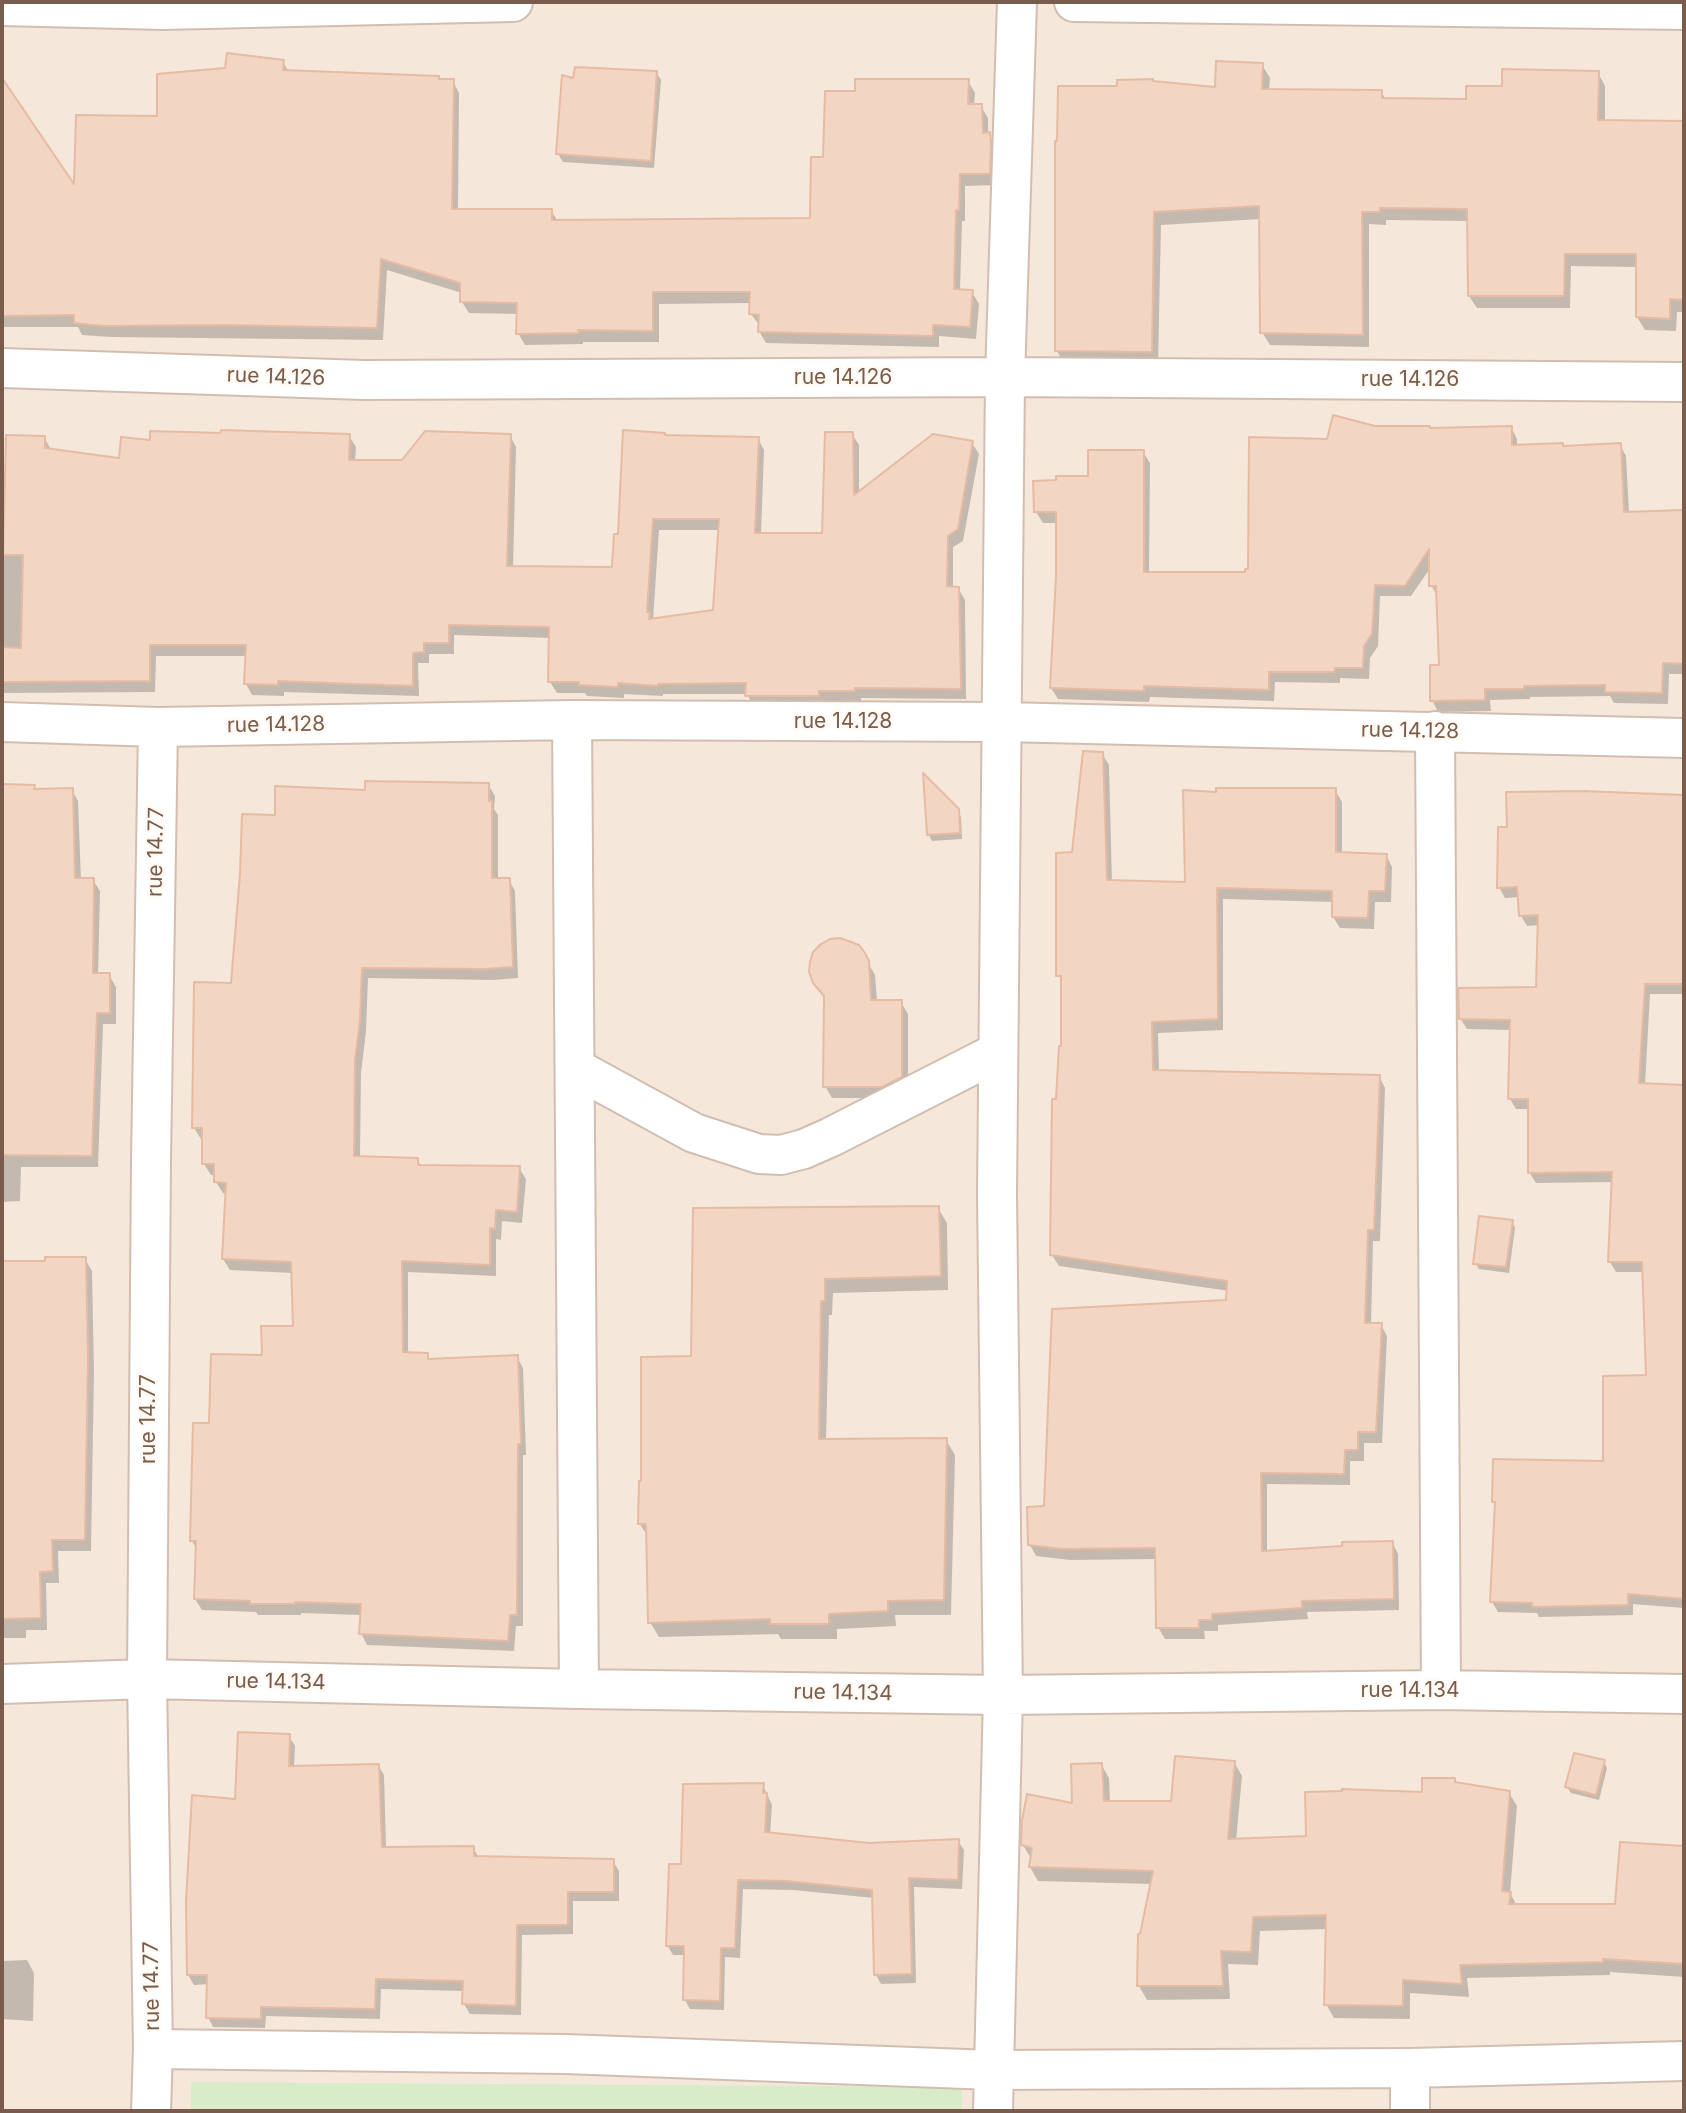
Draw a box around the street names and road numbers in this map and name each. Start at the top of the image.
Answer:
street label: rue 14.126 [226,363,326,391]
street label: rue 14.126 [794,365,892,391]
street label: rue 14.126 [1361,367,1459,393]
street label: rue 14.128 [794,709,892,735]
street label: rue 14.128 [227,712,325,738]
street label: rue 14.128 [1361,718,1459,744]
street label: rue 14.77 [143,807,169,897]
street label: rue 14.77 [136,1374,162,1464]
street label: rue 14.134 [226,1669,326,1695]
street label: rue 14.134 [1360,1678,1460,1704]
street label: rue 14.134 [793,1680,893,1706]
street label: rue 14.77 [139,1941,165,2031]

